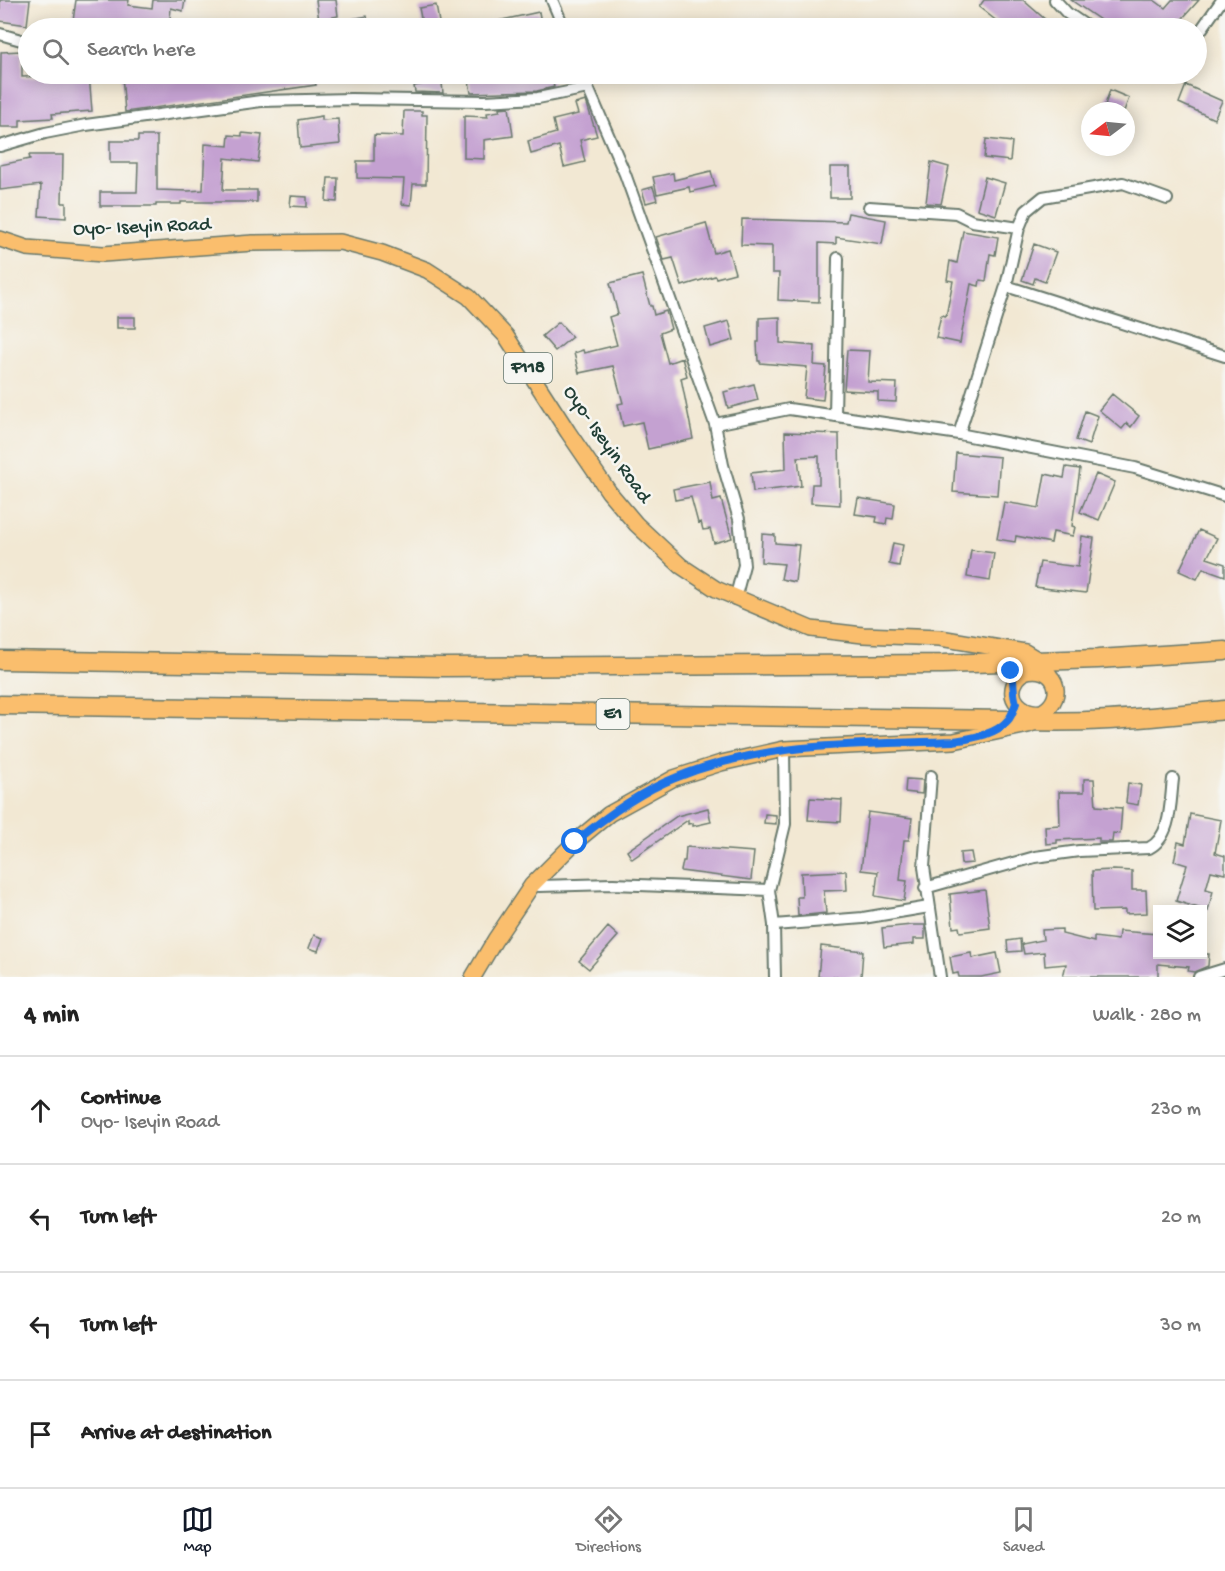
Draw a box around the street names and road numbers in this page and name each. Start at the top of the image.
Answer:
street label: Oyo- Iseyin Road [73,214,214,242]
road number: F118 [504,353,552,383]
street label: Oyo- Iseyin Road [557,382,656,510]
road number: E1 [596,699,630,729]

